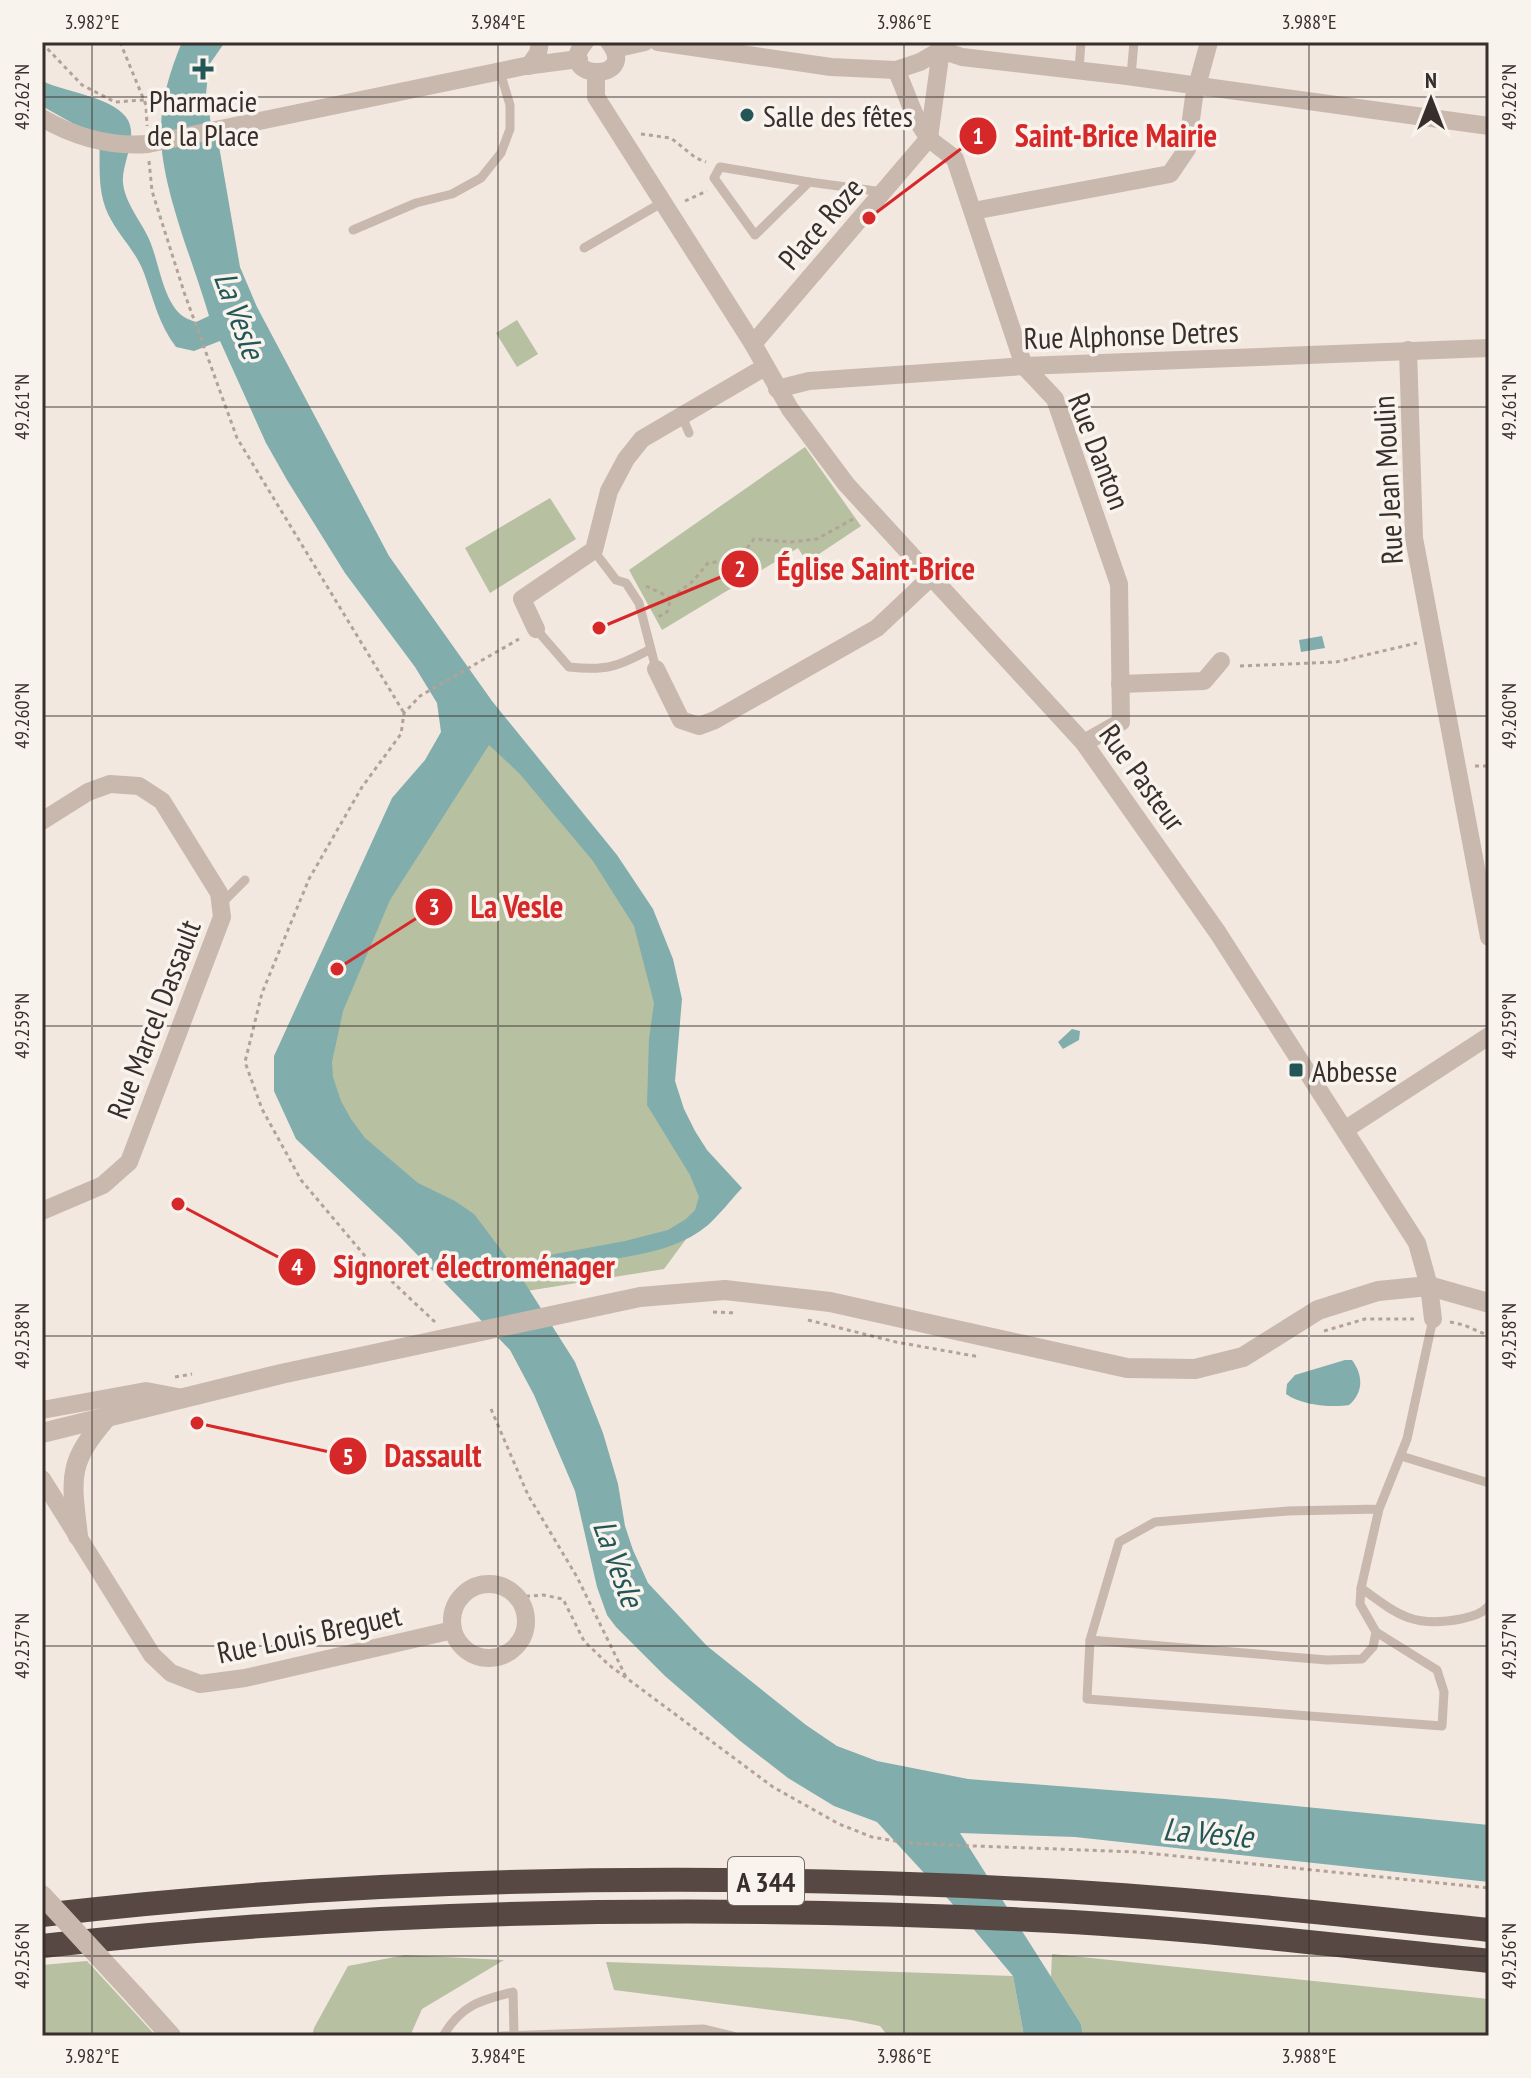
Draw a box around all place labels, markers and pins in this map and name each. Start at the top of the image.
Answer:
marker: Pharmacie de la Place [194,60,212,78]
place label: Pharmacie de la Place [147,81,259,154]
place label: Salle des fêtes [763,96,913,135]
marker: Salle des fêtes [738,106,756,124]
callout: Saint-Brice Mairie [958,108,1233,164]
callout: Église Saint-Brice [720,541,991,597]
callout: La Vesle [414,879,580,935]
place label: Abbesse [1312,1051,1397,1090]
marker: Abbesse [1287,1061,1305,1079]
callout: Signoret électroménager [277,1239,631,1295]
callout: Dassault [328,1428,498,1484]

